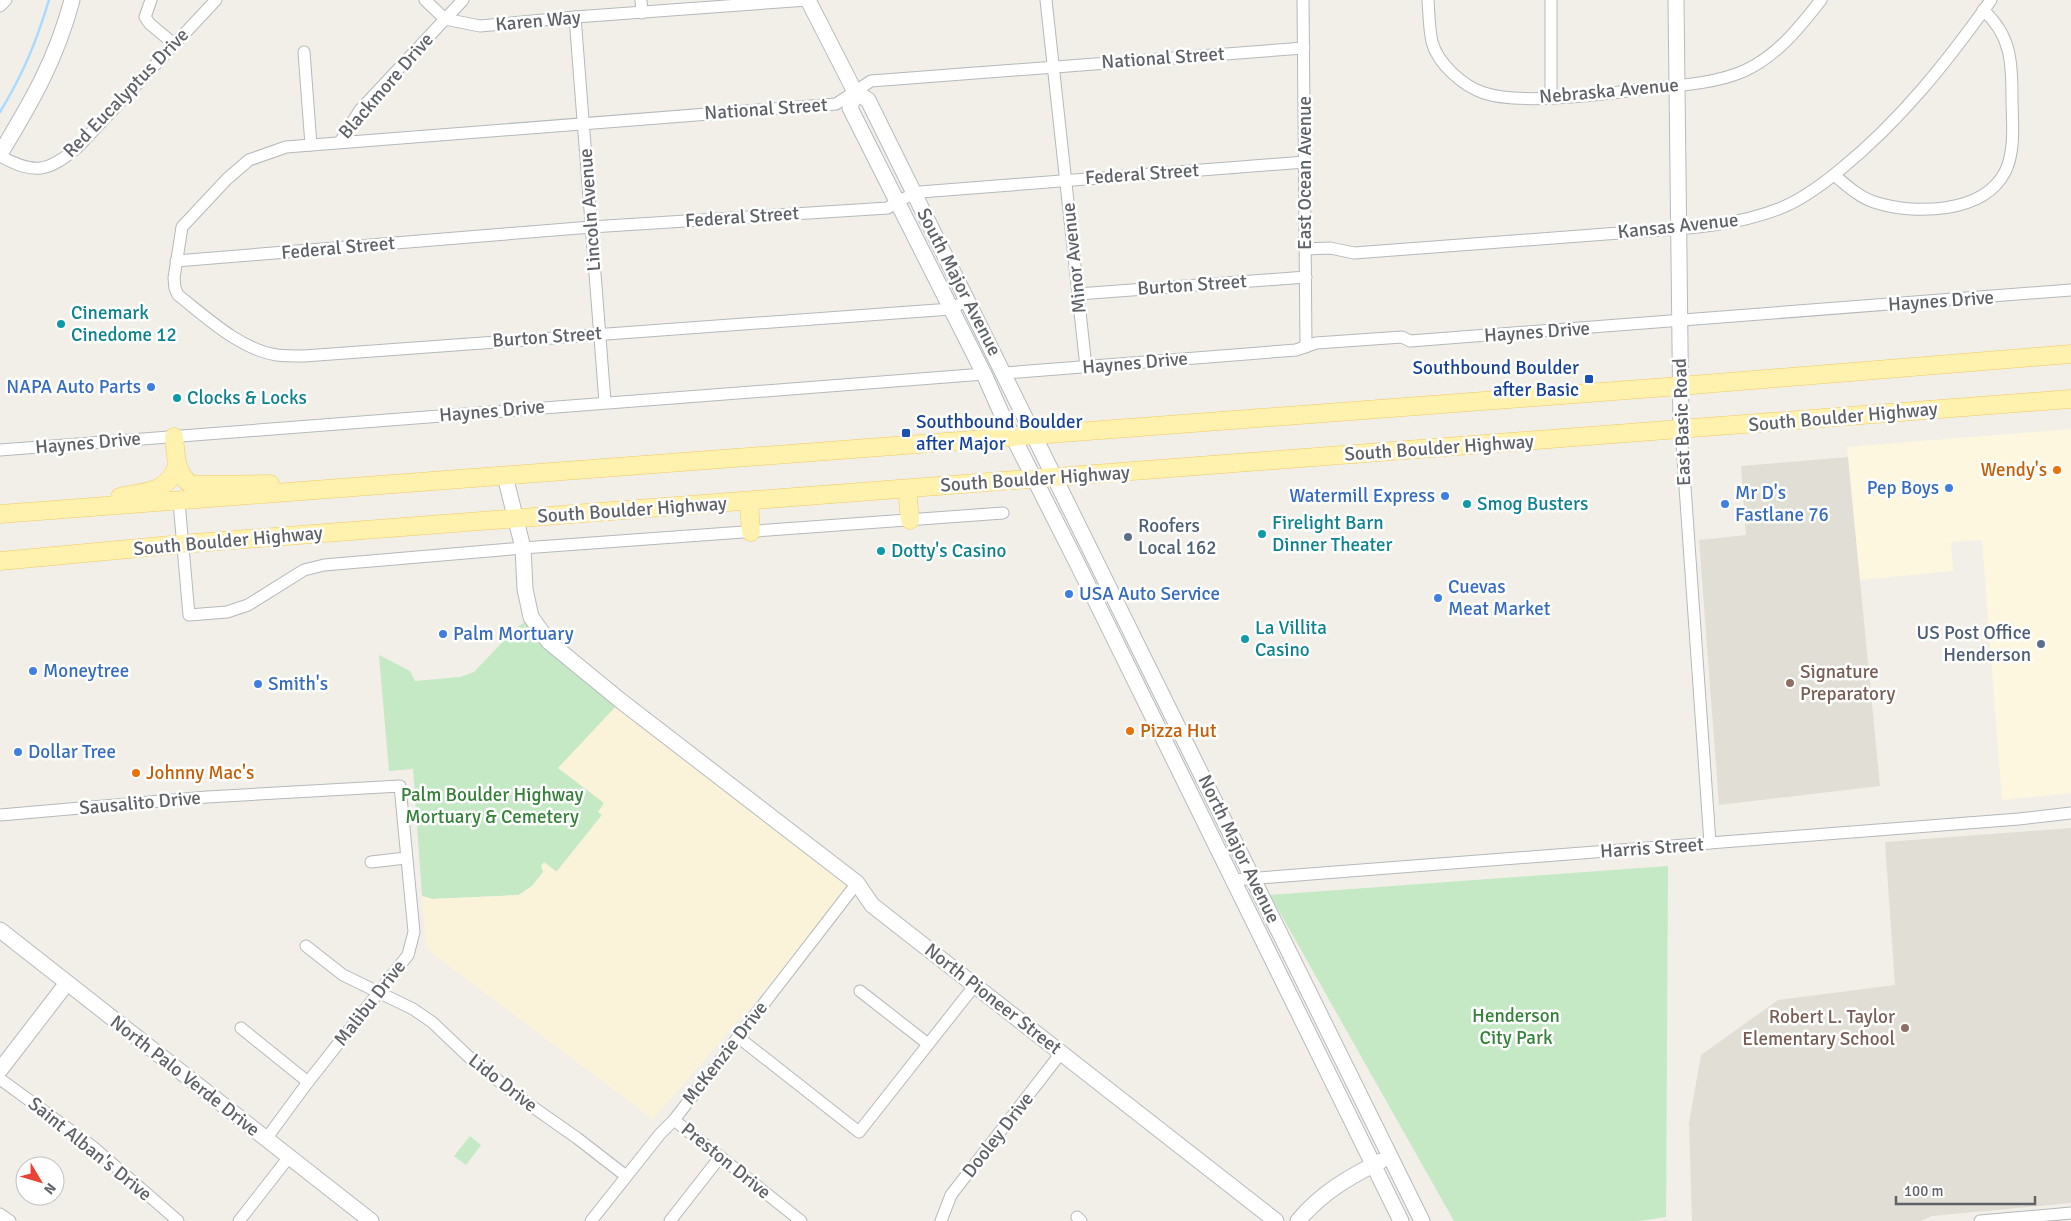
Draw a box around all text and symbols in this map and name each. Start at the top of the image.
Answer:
street label: Karen Way [494,5,582,37]
street label: Red Eucalyptus Drive [58,23,194,163]
street label: Blackmore Drive [333,28,439,144]
street label: National Street [1101,42,1226,74]
street label: Nebraska Avenue [1538,73,1680,109]
street label: National Street [704,93,829,125]
street label: East Ocean Avenue [1293,96,1317,250]
street label: Lincoln Avenue [574,148,606,272]
street label: Federal Street [1084,158,1200,190]
street label: Federal Street [684,201,800,233]
street label: Minor Avenue [1056,201,1092,315]
street label: South Major Avenue [911,204,1007,360]
street label: Kansas Avenue [1616,208,1740,244]
street label: Federal Street [280,231,396,265]
street label: Burton Street [1136,269,1248,301]
street label: Haynes Drive [1887,285,1995,317]
place label: Cinemark Cinedome 12 [71,301,177,347]
street label: Haynes Drive [1483,316,1591,348]
marker: Cinemark Cinedome 12 [55,318,67,330]
street label: Burton Street [491,321,603,353]
street label: Haynes Drive [1081,346,1189,380]
place label: Southbound Boulder after Basic [1412,356,1579,402]
street label: East Basic Road [1668,358,1696,486]
marker: Southbound Boulder after Basic [1583,373,1595,385]
place label: NAPA Auto Parts [6,375,141,399]
marker: NAPA Auto Parts [145,381,157,393]
place label: Clocks & Locks [187,386,307,410]
marker: Clocks & Locks [171,392,183,404]
street label: Haynes Drive [438,394,546,428]
street label: South Boulder Highway [1747,397,1939,437]
place label: Southbound Boulder after Major [916,410,1083,456]
street label: Haynes Drive [34,426,142,460]
marker: Southbound Boulder after Major [900,427,912,439]
street label: South Boulder Highway [1343,429,1535,467]
place label: Wendy's [1981,458,2047,482]
street label: South Boulder Highway [939,460,1131,498]
marker: Wendy's [2051,464,2063,476]
place label: Pep Boys [1867,476,1939,500]
place label: Mr D's Fastlane 76 [1735,481,1829,527]
marker: Pep Boys [1943,482,1955,494]
place label: Watermill Express [1289,484,1435,508]
marker: Watermill Express [1439,490,1451,502]
street label: South Boulder Highway [536,491,728,529]
place label: Smog Busters [1477,492,1588,516]
marker: Smog Busters [1461,498,1473,510]
marker: Mr D's Fastlane 76 [1719,498,1731,510]
place label: Firelight Barn Dinner Theater [1272,511,1392,557]
place label: Roofers Local 162 [1138,514,1216,560]
street label: South Boulder Highway [132,521,324,561]
marker: Firelight Barn Dinner Theater [1256,528,1268,540]
marker: Roofers Local 162 [1122,531,1134,543]
place label: Dotty's Casino [891,539,1007,563]
marker: Dotty's Casino [875,545,887,557]
place label: Cuevas Meat Market [1448,575,1551,621]
place label: USA Auto Service [1079,582,1220,606]
marker: USA Auto Service [1063,588,1075,600]
marker: Cuevas Meat Market [1432,592,1444,604]
place label: La Villita Casino [1255,616,1327,662]
place label: US Post Office Henderson [1916,621,2031,667]
place label: Palm Mortuary [453,622,574,646]
marker: Palm Mortuary [437,628,449,640]
marker: La Villita Casino [1239,633,1251,645]
marker: US Post Office Henderson [2035,638,2047,650]
place label: Moneytree [43,659,129,683]
place label: Signature Preparatory [1800,660,1895,706]
marker: Moneytree [27,665,39,677]
place label: Smith's [268,672,328,696]
marker: Signature Preparatory [1784,677,1796,689]
marker: Smith's [252,678,264,690]
place label: Pizza Hut [1140,719,1217,743]
marker: Pizza Hut [1124,725,1136,737]
place label: Dollar Tree [28,740,116,764]
marker: Dollar Tree [12,746,24,758]
place label: Johnny Mac's [146,761,254,785]
marker: Johnny Mac's [130,767,142,779]
street label: North Major Avenue [1193,771,1285,927]
park label: Palm Boulder Highway Mortuary & Cemetery [401,783,583,829]
street label: Sausalito Drive [78,786,202,820]
street label: Harris Street [1599,832,1705,864]
street label: North Pioneer Street [920,938,1067,1060]
street label: Malibu Drive [329,955,411,1051]
street label: McKenzie Drive [677,996,773,1110]
park label: Henderson City Park [1472,1004,1560,1050]
place label: Robert L. Taylor Elementary School [1742,1005,1895,1051]
street label: North Palo Verde Drive [105,1010,265,1142]
marker: Robert L. Taylor Elementary School [1899,1022,1911,1034]
street label: Lido Drive [464,1049,542,1117]
street label: Dooley Drive [957,1087,1039,1183]
street label: Saint Alban's Drive [23,1092,157,1206]
street label: Preston Drive [676,1118,776,1204]
north arrow [15,1156,65,1206]
scale bar [1896,1174,2035,1206]
text: N [40,1180,60,1198]
text: 100 m [1904,1182,1944,1200]

